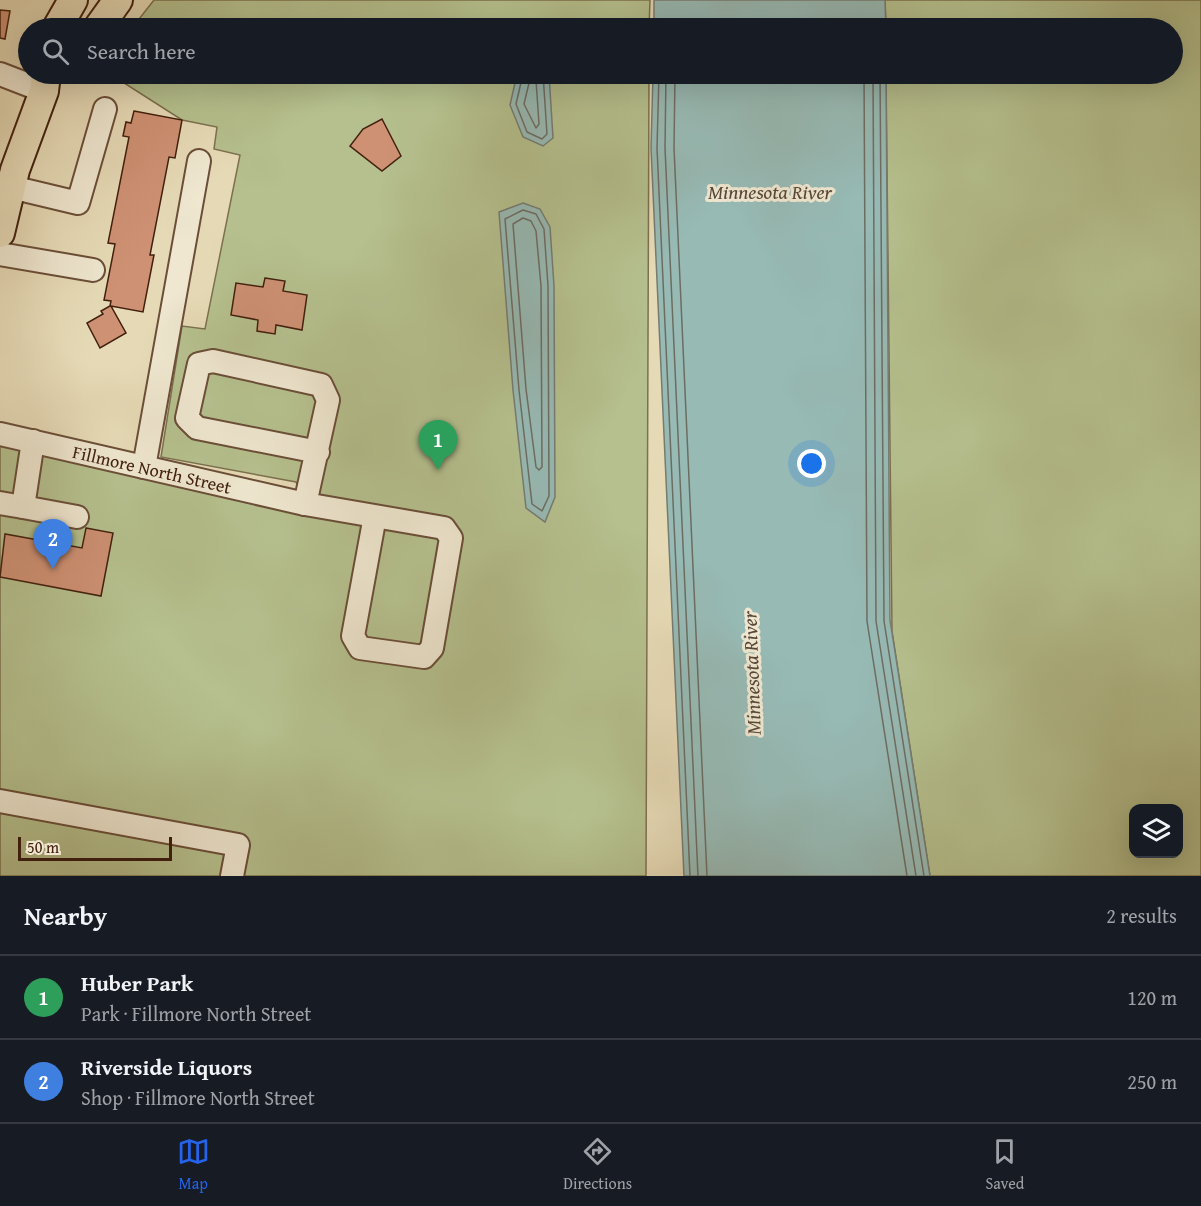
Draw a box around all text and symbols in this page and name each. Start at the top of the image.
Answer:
search box [18,18,1183,84]
icon: search [39,35,72,68]
text: Search here [87,35,196,67]
water label: Minnesota River [708,177,833,206]
pin: 1 [418,420,458,470]
street label: Fillmore North Street [70,438,235,500]
your location [797,449,826,478]
pin: 2 [34,520,72,569]
water label: Minnesota River [734,610,768,736]
map controls [1129,804,1183,858]
button: layers [1129,804,1183,858]
scale bar [18,834,172,862]
text: 50 m [27,835,59,859]
text: Nearby [24,896,107,935]
text: 2 results [1106,901,1177,930]
text: Huber Park [81,967,193,999]
text: 1 [38,983,49,1012]
text: 120 m [1127,983,1177,1012]
text: Park · Fillmore North Street [81,999,311,1028]
text: Riverside Liquors [81,1051,252,1083]
text: 2 [38,1067,49,1096]
text: 250 m [1127,1067,1177,1096]
text: Shop · Fillmore North Street [81,1083,315,1112]
tab: Map [177,1135,210,1195]
tab: Directions [563,1135,632,1195]
tab: Saved [985,1135,1024,1195]

